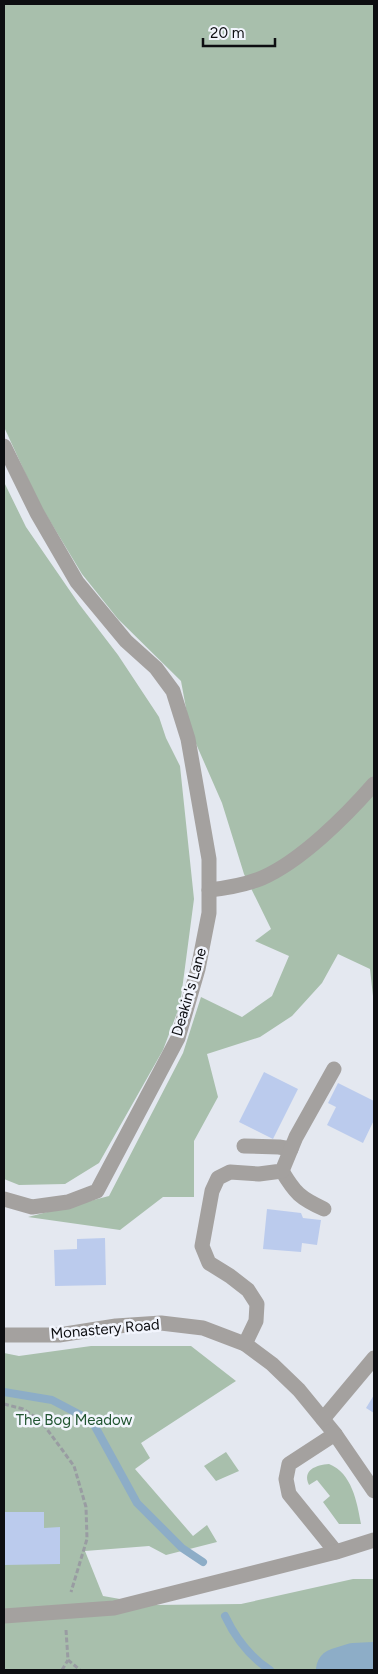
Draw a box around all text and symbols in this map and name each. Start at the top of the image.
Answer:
scale bar [203,15,276,47]
text: 20 m [210,24,244,42]
street label: Deakin's Lane [168,946,210,1038]
street label: Monastery Road [50,1315,160,1343]
park label: The Bog Meadow [16,1411,132,1429]

